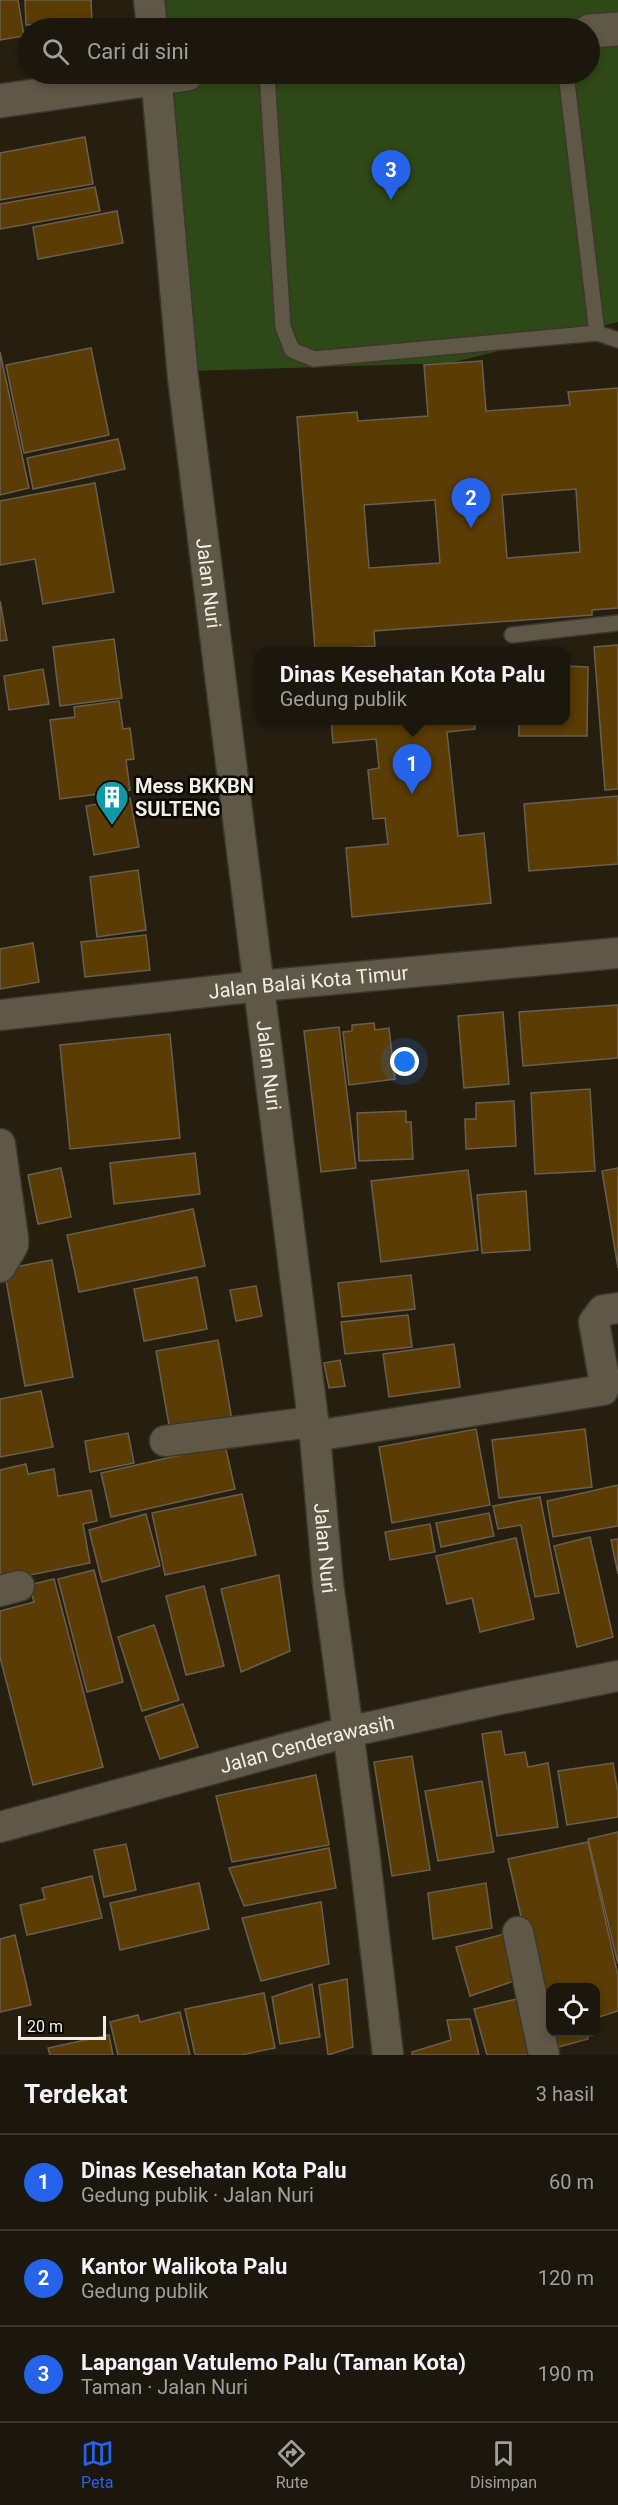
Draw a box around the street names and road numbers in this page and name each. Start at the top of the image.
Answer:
street label: Jalan Nuri [191,537,226,630]
street label: Jalan Balai Kota Timur [207,960,409,1004]
street label: Jalan Nuri [251,1019,286,1112]
street label: Jalan Nuri [309,1502,341,1595]
street label: Jalan Cenderawasih [217,1710,397,1778]

